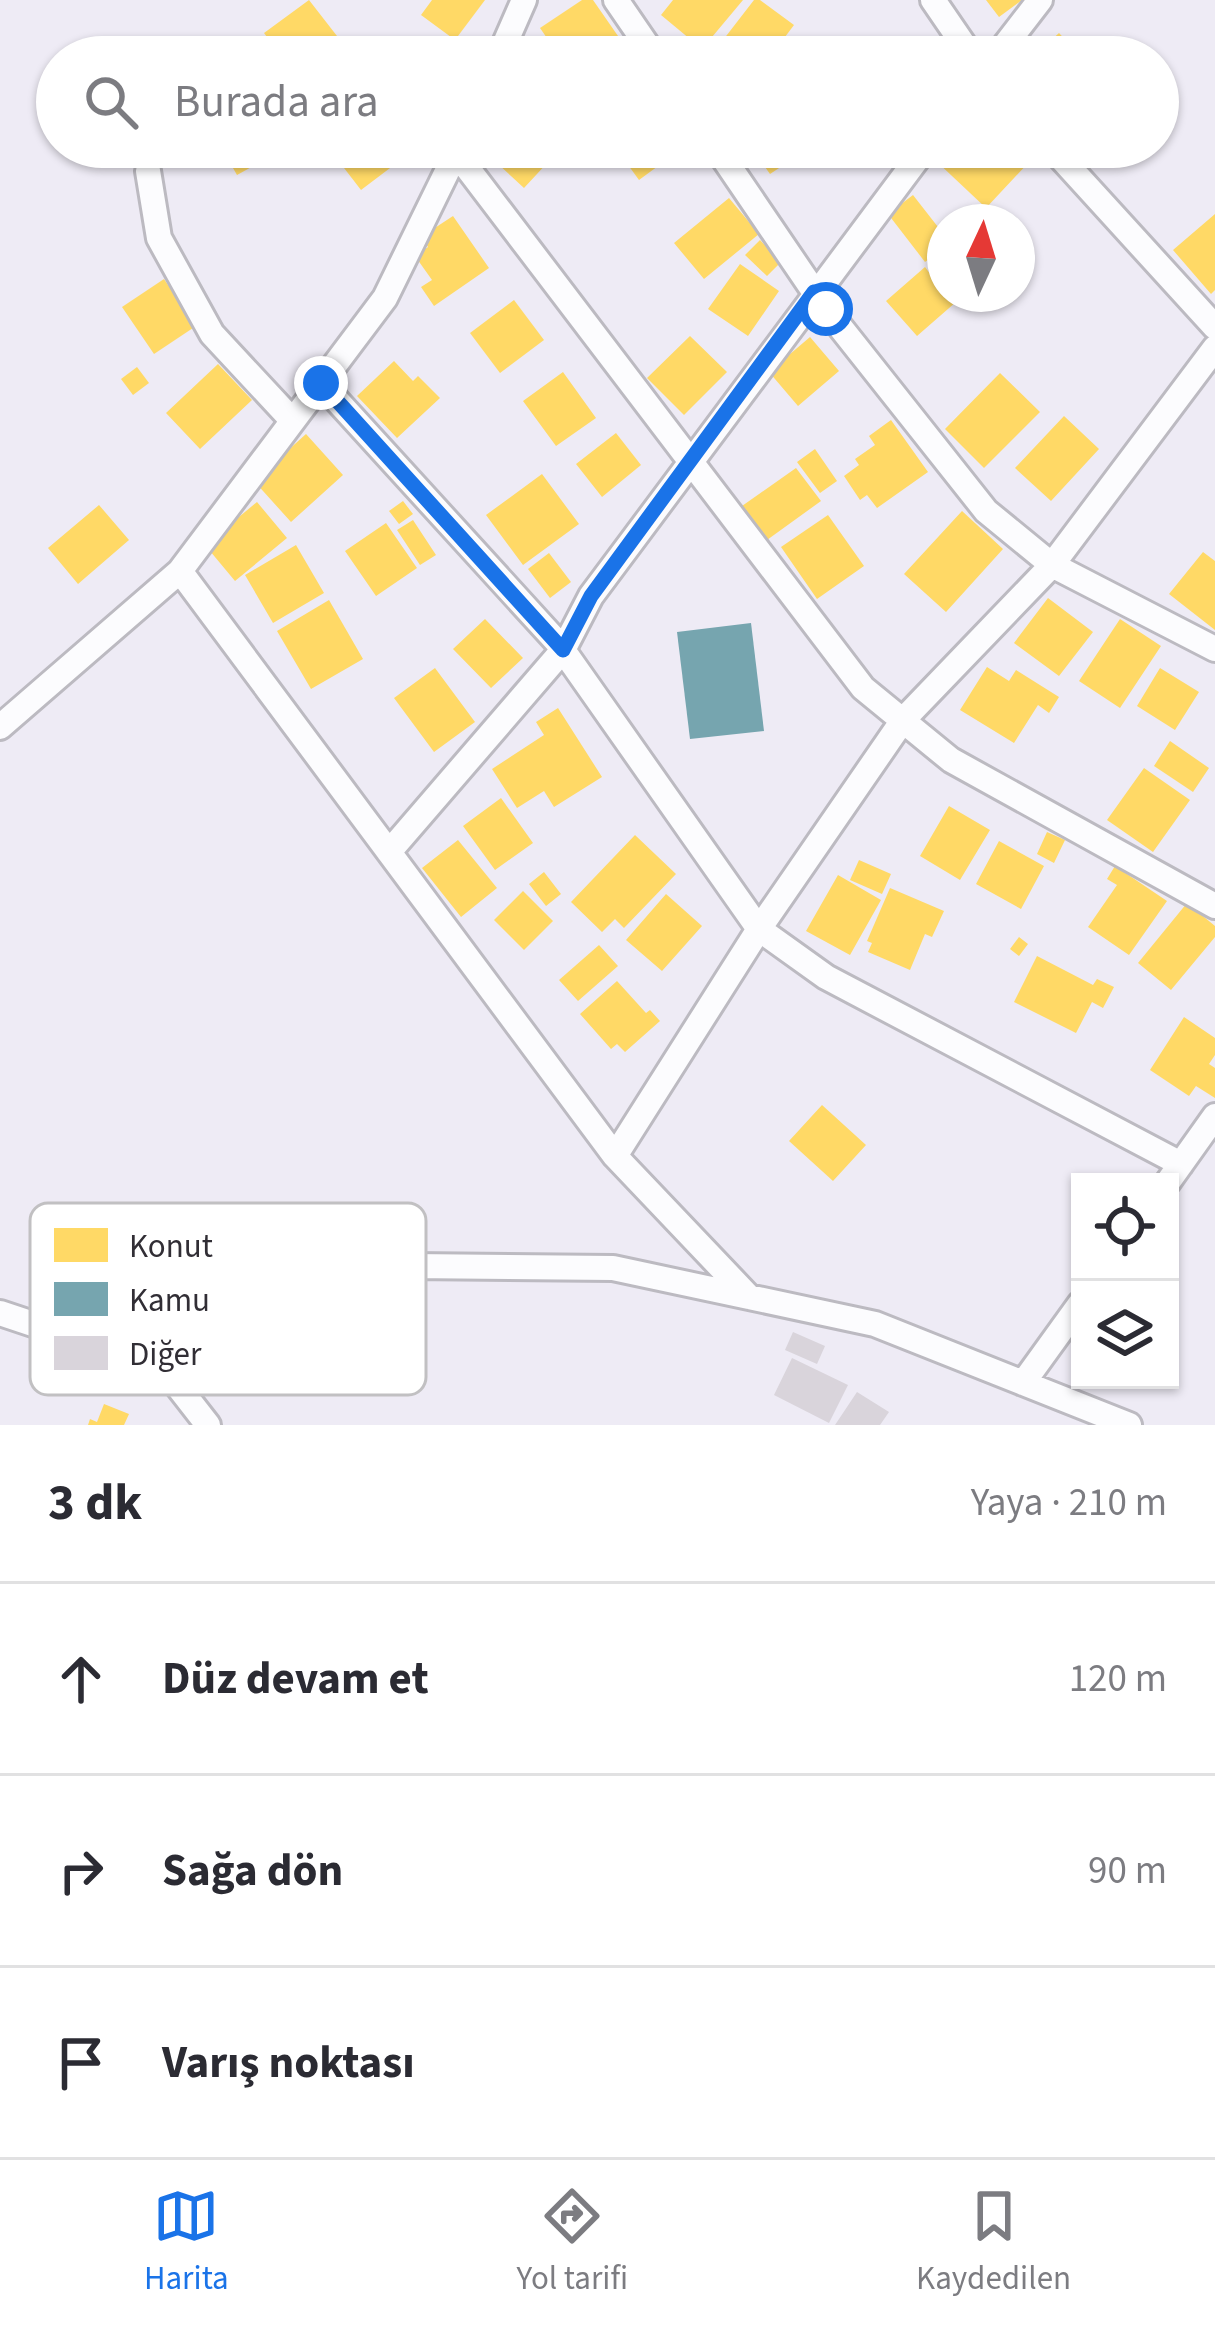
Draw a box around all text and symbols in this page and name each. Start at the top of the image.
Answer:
search box [36,36,1179,168]
icon: search [78,69,144,135]
text: Burada ara [174,70,379,134]
north arrow [927,204,1035,312]
route start [799,282,853,336]
route end [294,356,348,410]
map controls [1071,1173,1179,1389]
button: locate [1071,1173,1179,1281]
legend [30,1203,426,1395]
text: Konut [129,1223,213,1270]
text: Kamu [129,1277,210,1324]
button: layers [1071,1281,1179,1389]
text: Diğer [129,1331,202,1378]
text: 3 dk [48,1467,142,1539]
text: Yaya · 210 m [971,1475,1167,1531]
icon: ahead [48,1646,114,1712]
text: Düz devam et [162,1647,429,1711]
text: 120 m [1069,1651,1167,1707]
icon: right [48,1838,114,1904]
text: Sağa dön [162,1839,343,1903]
text: 90 m [1088,1843,1167,1899]
icon: arrive [48,2030,114,2096]
text: Varış noktası [162,2031,415,2095]
tab: Harita [144,2183,229,2302]
tab: Yol tarifi [517,2183,628,2302]
tab: Kaydedilen [916,2183,1071,2302]

